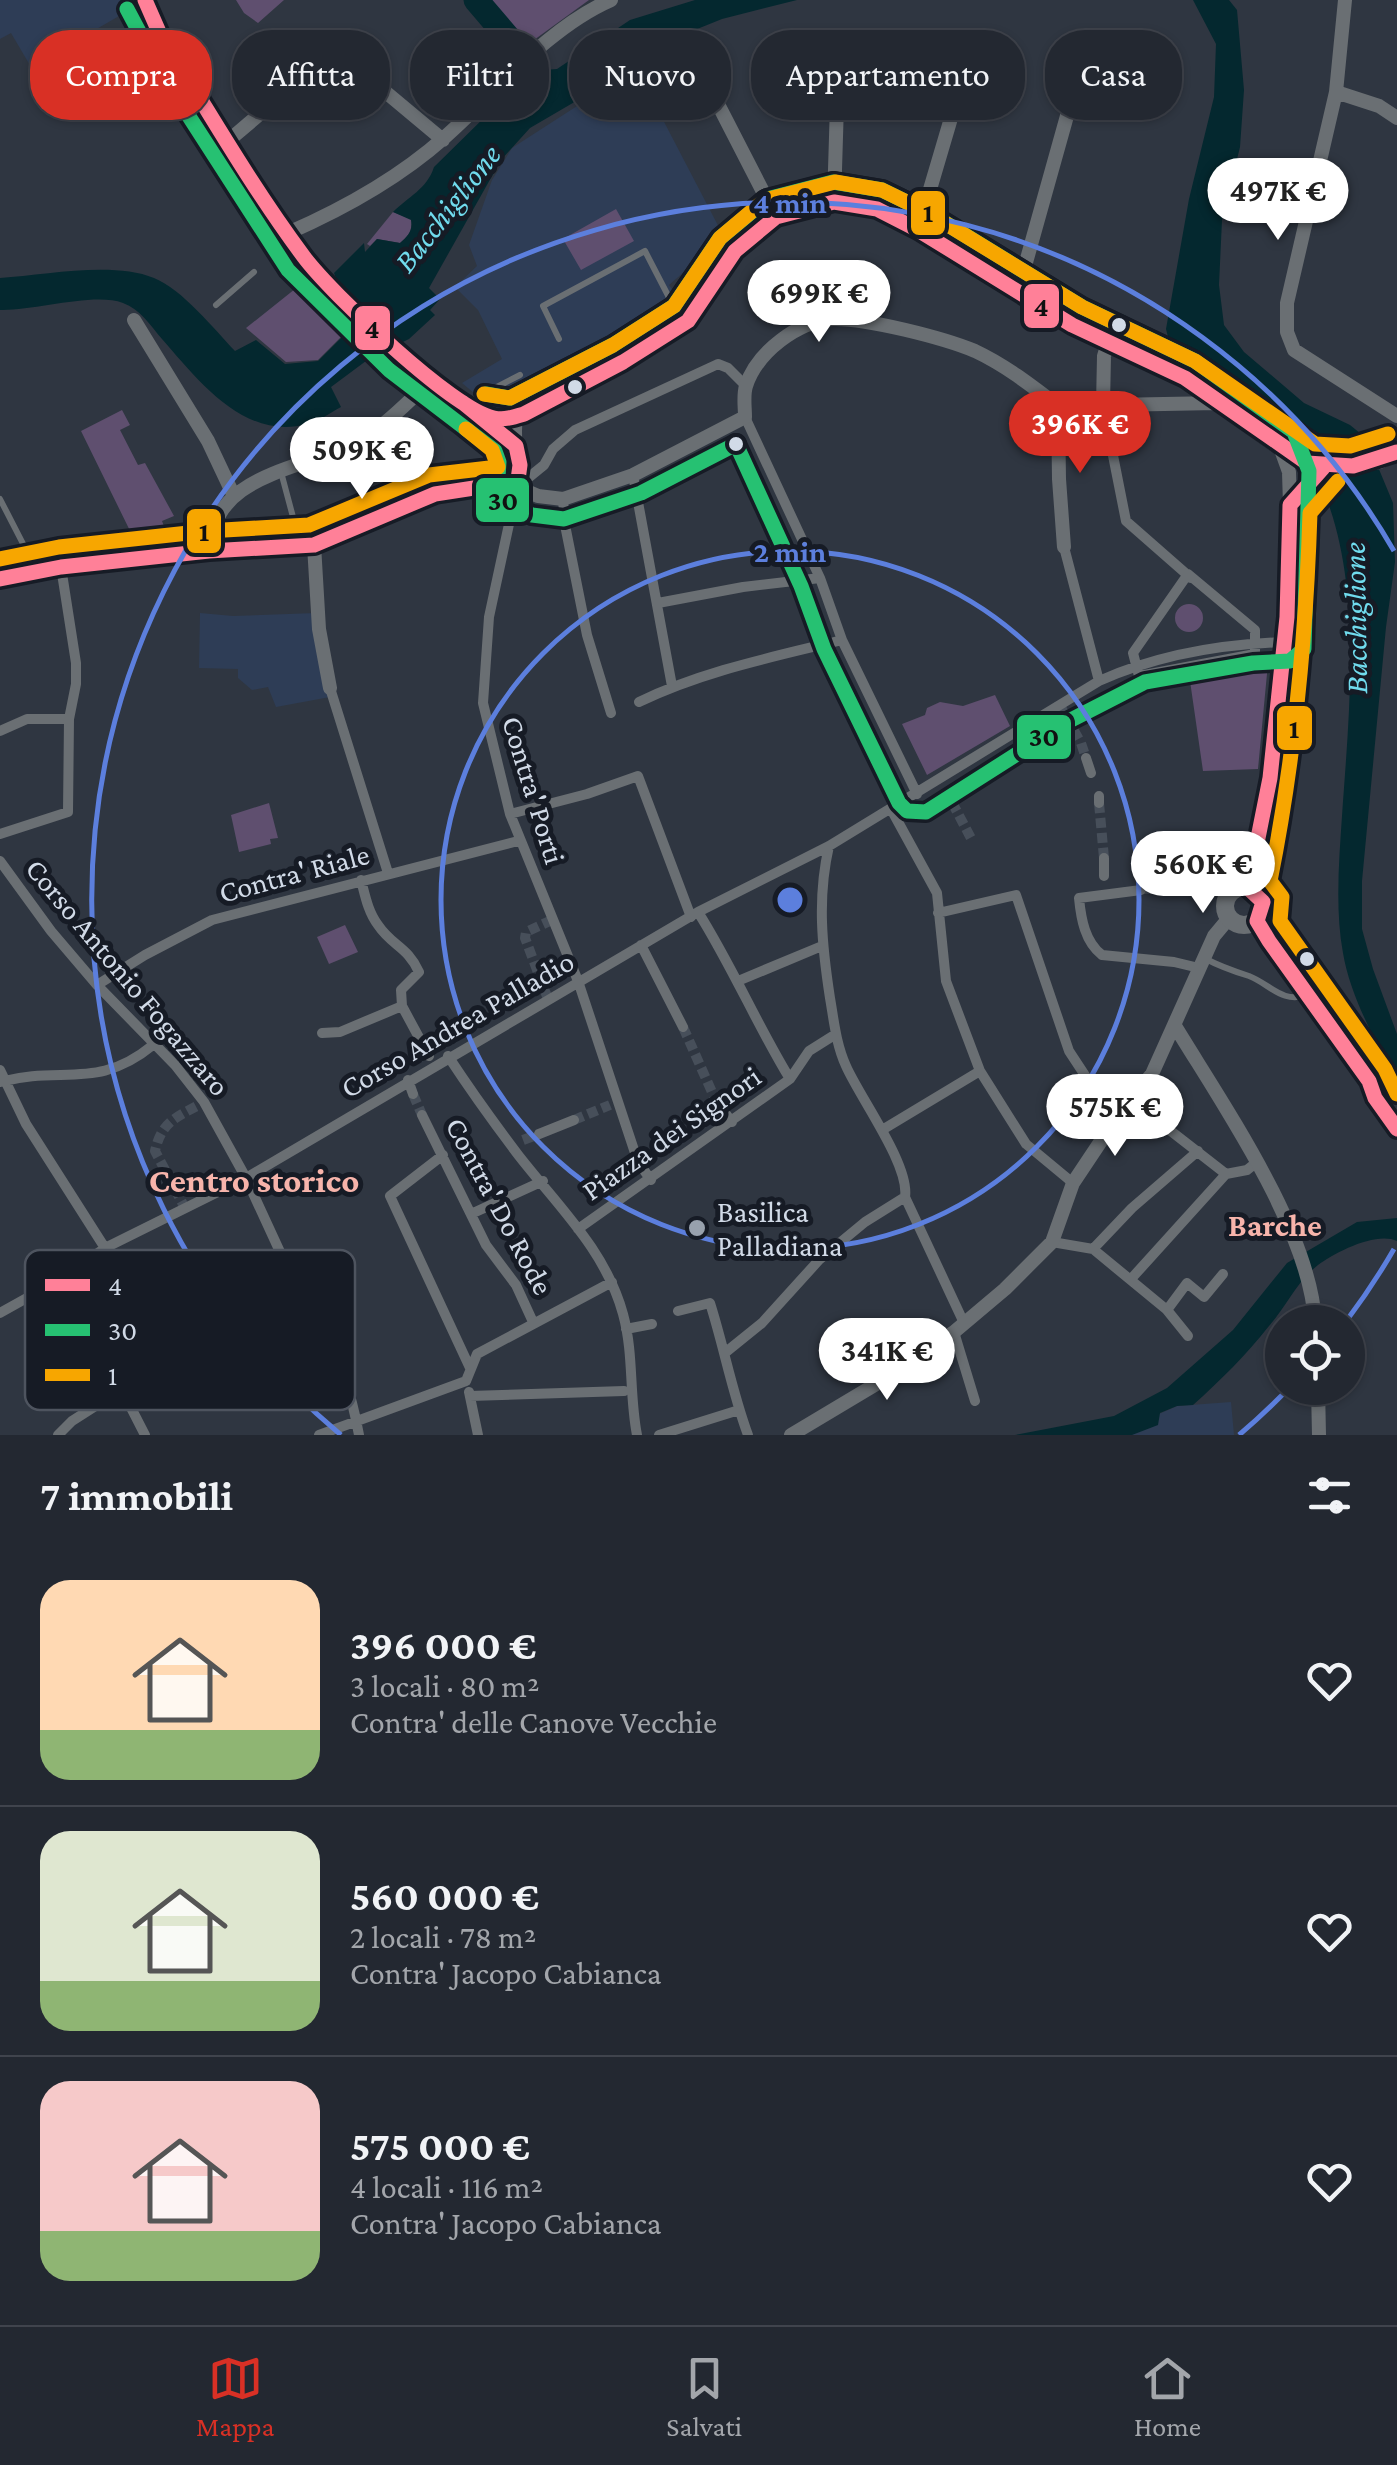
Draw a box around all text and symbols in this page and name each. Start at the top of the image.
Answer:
chip: Compra [30,30,212,120]
chip: Affitta [232,30,390,120]
chip: Filtri [410,30,549,120]
chip: Nuovo [569,30,731,120]
chip: Appartamento [751,30,1025,120]
chip: Casa [1045,30,1182,120]
water label: Bacchiglione [386,137,508,279]
pin: 497K € [1197,158,1359,243]
text: 497K € [1229,172,1327,208]
text: 4 min [753,186,827,219]
line badge: 1 [909,189,947,237]
text: 1 [923,197,933,228]
pin: 699K € [738,260,900,345]
text: 699K € [769,274,869,310]
line badge: 4 [1022,282,1061,330]
text: 4 [1033,291,1049,322]
line badge: 4 [353,304,392,352]
text: 4 [364,313,380,344]
unlabelled marker [1109,315,1129,335]
unlabelled marker [565,377,585,397]
pin: 396K € [999,391,1161,476]
text: 396K € [1031,405,1129,441]
pin: 509K € [281,417,443,502]
text: 509K € [312,431,412,467]
unlabelled marker [726,434,746,454]
line badge: 30 [474,476,531,524]
text: 30 [488,485,518,516]
line badge: 1 [185,507,223,555]
text: 1 [199,516,209,547]
text: 2 min [754,535,826,568]
water label: Bacchiglione [1336,542,1374,694]
line badge: 1 [1275,704,1314,752]
street label: Contra' Porti [496,712,572,868]
line badge: 30 [1015,713,1073,761]
text: 1 [1289,713,1299,744]
text: 30 [1029,721,1059,752]
pin: 560K € [1122,831,1284,916]
street label: Contra' Riale [215,837,373,909]
text: 560K € [1153,845,1253,881]
street label: Corso Antonio Fogazzaro [19,852,237,1103]
centre of rings [772,882,808,918]
street label: Corso Andrea Palladio [335,944,579,1104]
unlabelled marker [1297,949,1317,969]
street label: Piazza dei Signori [575,1059,767,1208]
pin: 575K € [1034,1074,1196,1159]
text: 575K € [1068,1088,1162,1124]
street label: Contra' Do Rode [440,1112,560,1300]
district label: Centro storico [149,1161,359,1200]
place label: Basilica Palladiana [717,1195,843,1262]
district label: Barche [1228,1207,1322,1243]
marker: Basilica Palladiana [686,1217,708,1239]
legend [25,1250,355,1410]
text: 4 [108,1270,122,1301]
map controls [1265,1305,1365,1405]
button: locate [1265,1305,1365,1405]
text: 30 [108,1315,137,1346]
pin: 341K € [806,1318,968,1403]
text: 341K € [841,1332,933,1368]
text: 1 [108,1360,117,1391]
icon: filters [1302,1468,1357,1523]
text: 7 immobili [40,1472,233,1519]
icon: home [120,1620,240,1740]
text: 396 000 € [350,1621,537,1668]
icon: heart [1302,1653,1357,1708]
text: 3 locali · 80 m² [350,1668,540,1704]
text: Contra' delle Canove Vecchie [350,1704,717,1740]
icon: home [120,1871,240,1991]
text: 560 000 € [350,1872,539,1919]
icon: heart [1302,1904,1357,1959]
text: 2 locali · 78 m² [350,1919,536,1955]
text: Contra' Jacopo Cabianca [350,1955,662,1991]
icon: home [120,2121,240,2241]
text: 575 000 € [350,2122,530,2169]
icon: heart [1302,2154,1357,2209]
text: 4 locali · 116 m² [350,2169,543,2205]
text: Contra' Jacopo Cabianca [350,2205,662,2241]
tab: Mappa [196,2351,274,2442]
tab: Salvati [666,2351,742,2442]
tab: Home [1134,2351,1201,2442]

